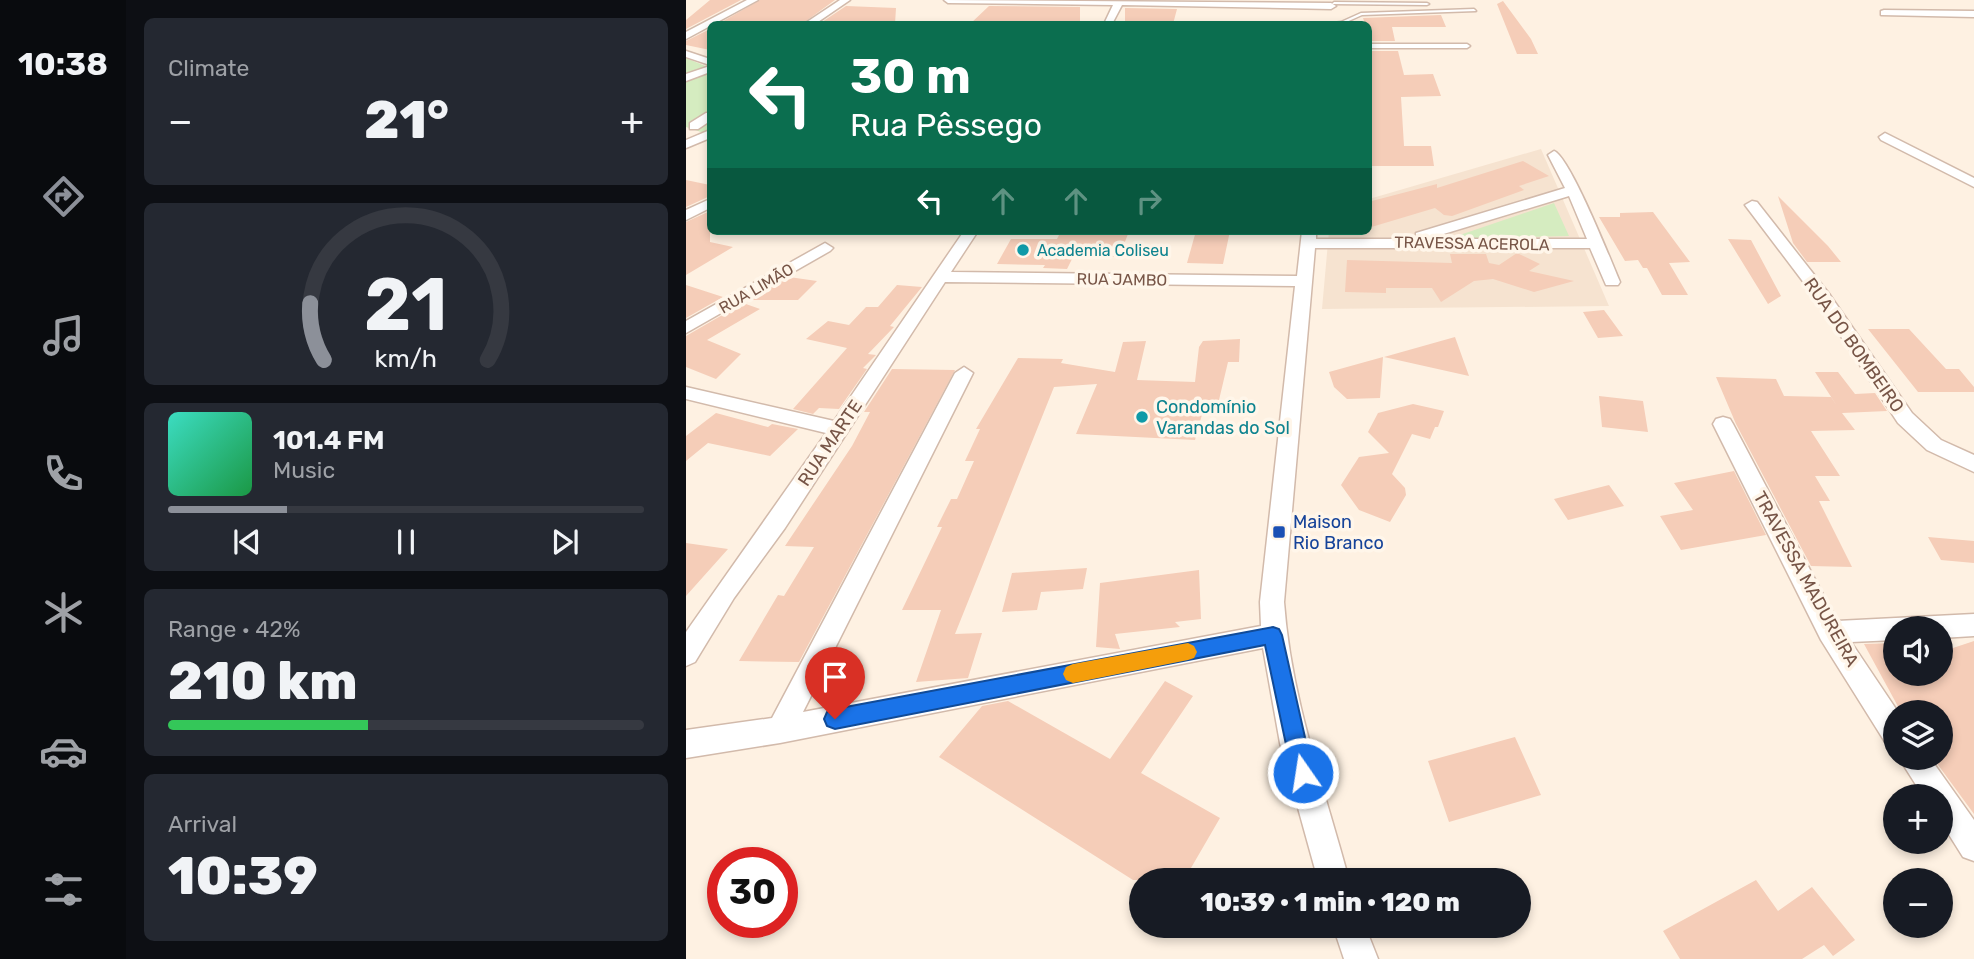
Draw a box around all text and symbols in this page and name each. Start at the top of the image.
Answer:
text: 10:38 [18,45,108,83]
text: 30 m [850,47,971,105]
icon: left [735,49,826,140]
text: Climate [168,54,249,82]
text: 21° [364,89,449,151]
text: − [168,98,193,144]
text: + [620,98,644,144]
text: Rua Pêssego [850,106,1042,144]
icon: directions [39,172,88,221]
icon: left [911,182,949,220]
icon: ahead [984,182,1022,220]
icon: ahead [1057,182,1095,220]
icon: right [1130,182,1168,220]
street label: TRAVESSA ACEROLA [1394,233,1550,254]
place label: Academia Coliseu [1037,241,1169,260]
marker: Academia Coliseu [1015,242,1031,258]
street label: RUA LIMÃO [715,259,797,317]
text: 21 [364,263,448,349]
street label: RUA JAMBO [1077,269,1167,290]
street label: RUA DO BOMBEIRO [1799,273,1909,417]
icon: music [39,311,88,360]
text: km/h [375,344,437,373]
street label: RUA MARTE [793,396,867,490]
place label: Condomínio Varandas do Sol [1156,396,1290,439]
marker: Condomínio Varandas do Sol [1134,409,1150,425]
text: 101.4 FM [273,425,385,456]
icon: phone [39,449,88,498]
text: Music [273,456,335,484]
street label: TRAVESSA MADUREIRA [1749,487,1863,671]
place label: Maison Rio Branco [1293,511,1384,554]
icon: previous [228,523,266,561]
icon: pause [387,523,425,561]
icon: next [546,523,584,561]
marker: Maison Rio Branco [1271,524,1287,540]
icon: climate [39,588,88,637]
text: Range · 42% [168,615,300,643]
map controls [1883,616,1953,938]
button: sound [1883,616,1953,686]
pin [805,647,865,719]
text: 210 km [168,650,358,712]
icon: arrive [816,658,854,696]
button: layers [1883,700,1953,770]
icon: car [39,727,88,776]
position arrow [1266,736,1340,810]
button: + [1883,784,1953,854]
text: Arrival [168,810,237,838]
text: 10:39 [168,845,318,907]
speed limit sign: 30 [707,847,798,938]
icon: filters [39,865,88,914]
button: − [1883,868,1953,938]
text: 10:39 · 1 min · 120 m [1200,887,1460,918]

